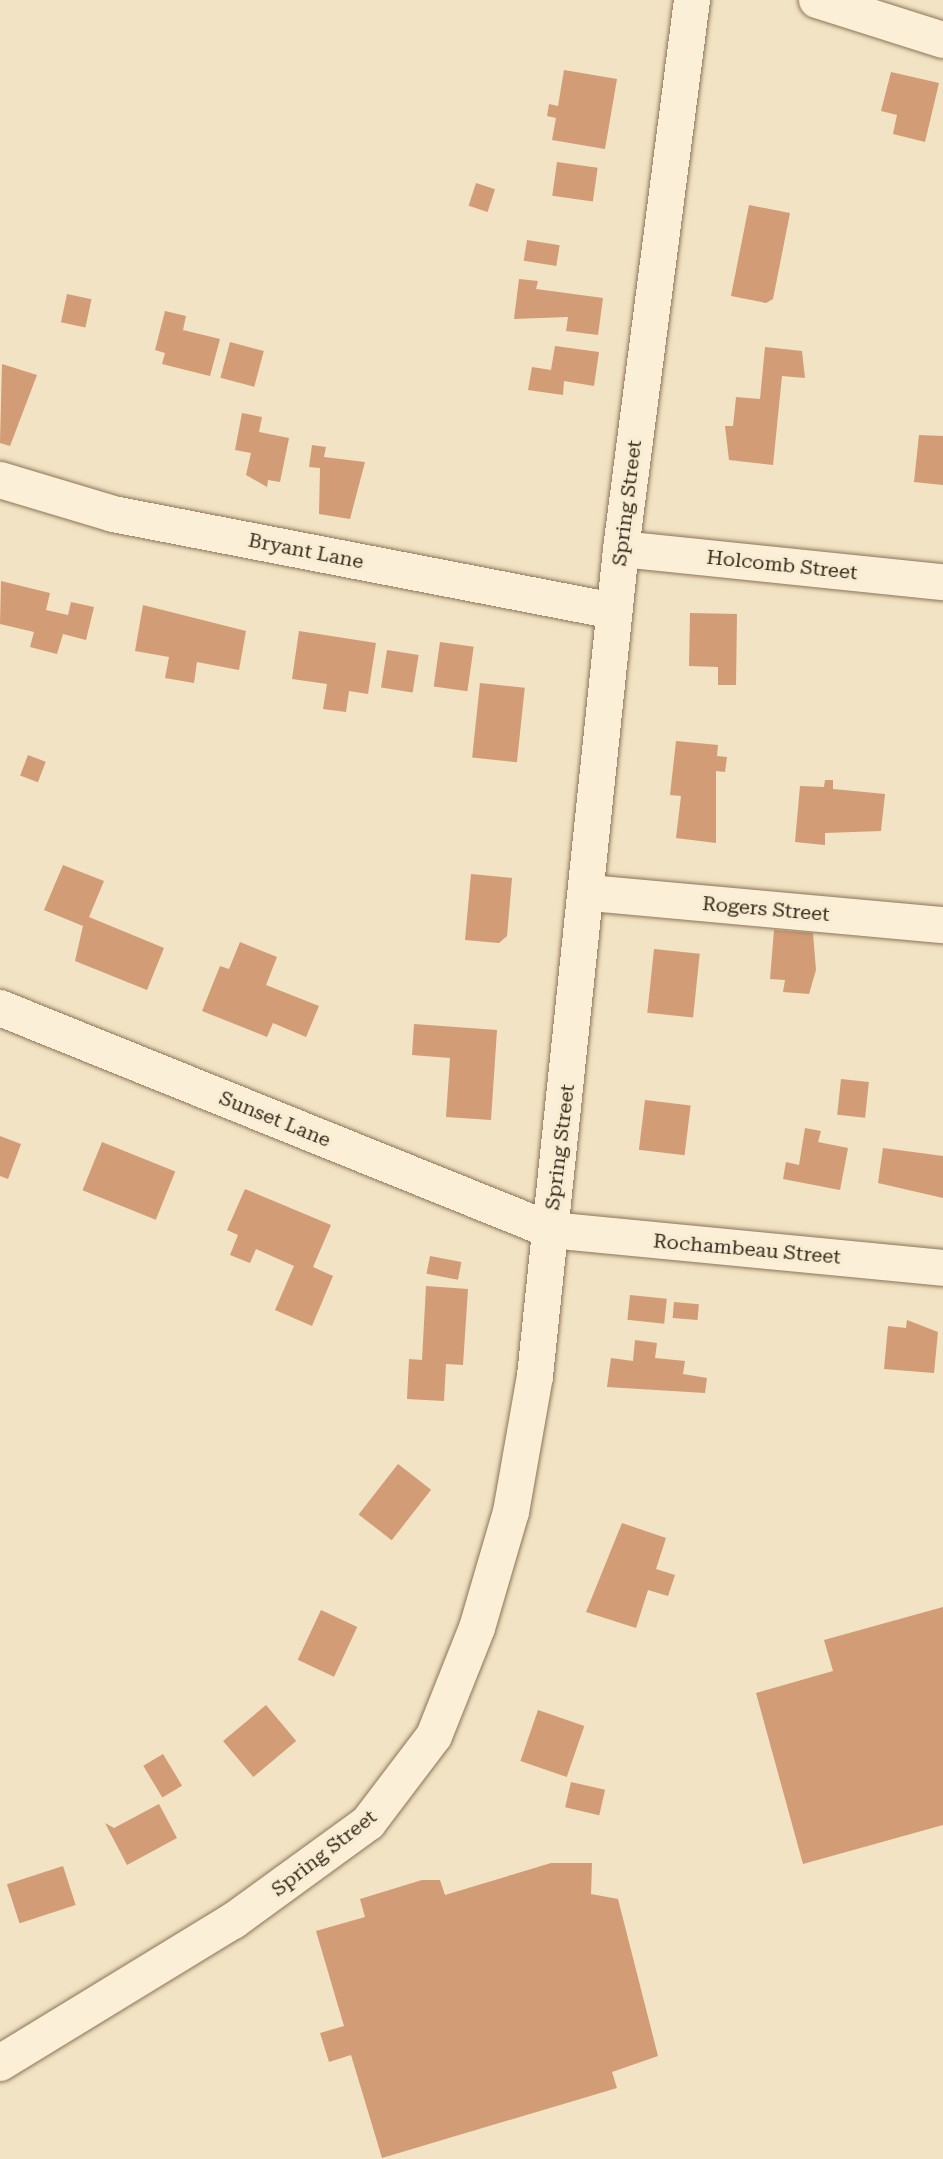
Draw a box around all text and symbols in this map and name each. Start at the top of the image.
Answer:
street label: Spring Street [607,439,647,567]
street label: Bryant Lane [246,528,366,574]
street label: Holcomb Street [705,545,859,585]
street label: Rogers Street [701,891,831,927]
street label: Spring Street [540,1083,580,1211]
street label: Sunset Lane [216,1086,334,1152]
street label: Rochambeau Street [652,1229,842,1269]
street label: Spring Street [267,1805,381,1901]

